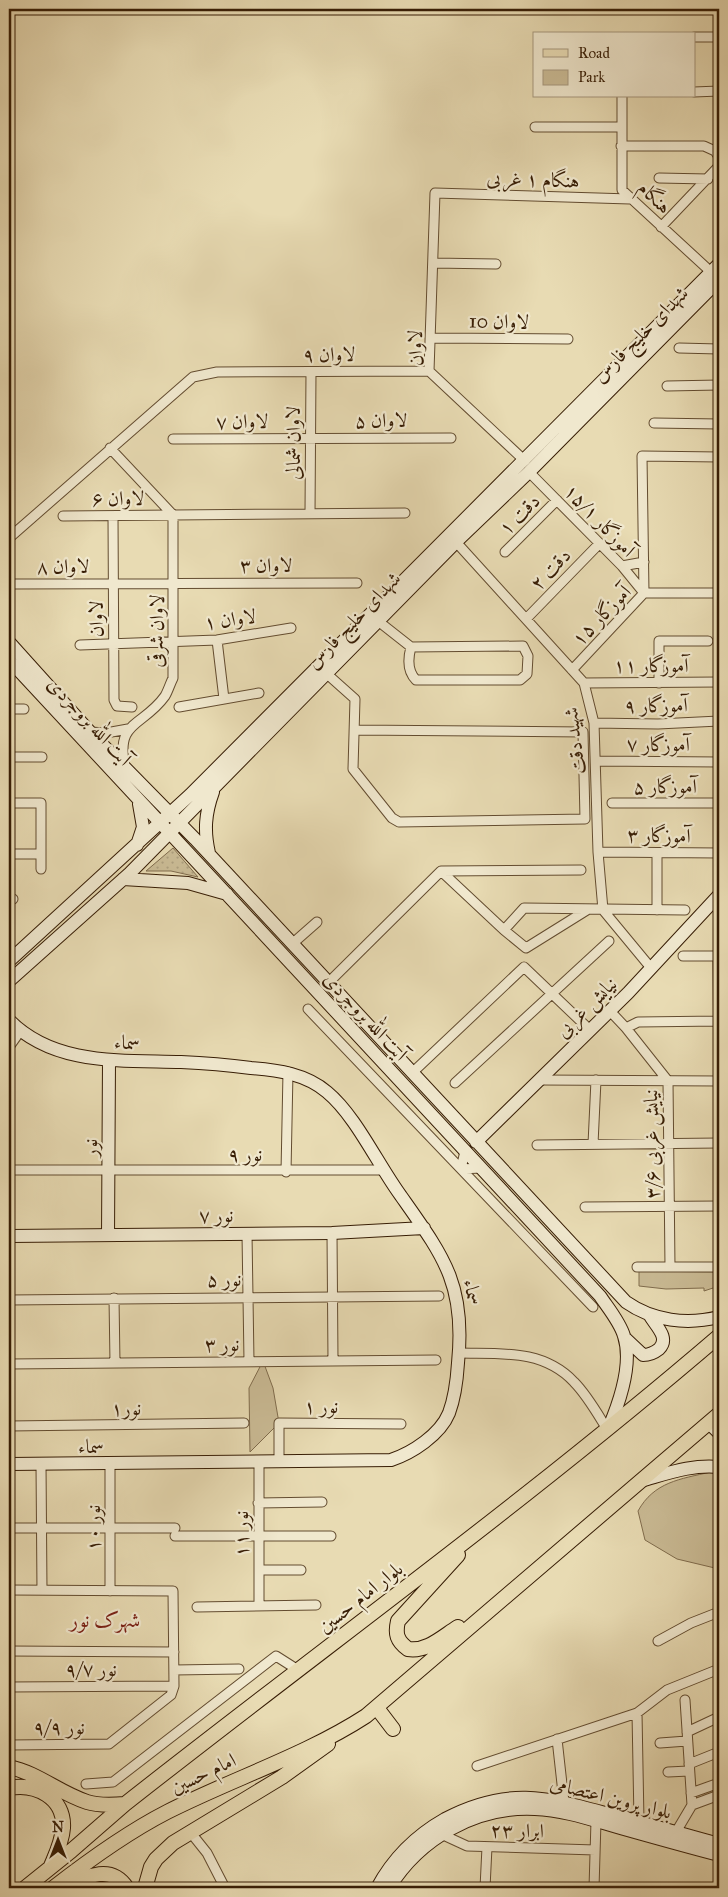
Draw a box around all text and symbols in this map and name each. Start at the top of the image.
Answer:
legend [533,32,696,98]
text: Road [578,44,610,62]
text: Park [578,68,605,86]
street label: هنگام ۱ غربی [486,164,580,199]
street label: هنگام [629,175,677,223]
street label: شهدای خلیج فارس [587,281,697,391]
street label: لاوان 10 [469,308,529,334]
street label: لاوان [402,329,428,367]
street label: لاوان ۹ [302,342,356,366]
street label: لاوان شمالی [281,406,305,480]
street label: لاوان ۵ [355,408,407,432]
street label: لاوان ۷ [215,409,269,433]
street label: آموزگار ۱۵/۱ [559,478,643,564]
street label: لاوان ۶ [91,486,145,510]
street label: دقت ۱ [493,488,545,540]
street label: دقت ۲ [524,543,576,595]
street label: لاوان ۳ [240,553,292,577]
street label: لاوان ۸ [37,554,89,578]
street label: شهدای خلیج فارس [301,566,410,678]
street label: آموزگار ۱۵ [566,578,638,651]
street label: لاوان شرقی [143,594,171,668]
street label: لاوان [84,601,108,637]
street label: لاوان ۱ [202,603,258,635]
street label: آموزگار ۱۱ [613,653,691,678]
street label: آیت الله بروجردی [43,670,141,772]
street label: آموزگار ۹ [624,692,691,719]
street label: شهید دقت [558,706,591,776]
street label: آموزگار ۷ [626,732,692,757]
street label: آموزگار ۵ [633,774,699,799]
street label: آموزگار ۳ [627,822,694,849]
street label: آیت الله بروجردی [319,965,417,1067]
street label: نیایش غربی [550,971,624,1045]
street label: سماء [114,1030,140,1054]
street label: نیایش غربی ۳/۶ [638,1089,667,1199]
street label: نور [78,1138,103,1159]
street label: نور ۹ [228,1142,263,1167]
street label: نور ۷ [198,1203,234,1228]
street label: نور ۵ [206,1267,242,1292]
street label: سماء [459,1277,487,1307]
street label: نور ۳ [204,1332,240,1357]
street label: نور ۱ [304,1394,339,1419]
street label: نور۱ [111,1396,142,1421]
street label: سماء [78,1434,104,1458]
street label: نور ۱۰ [81,1505,106,1551]
street label: نور ۱۱ [229,1511,254,1557]
street label: بلوار امام حسین [313,1556,411,1642]
district label: شهرک نور [68,1607,140,1634]
street label: نور ۹/۷ [65,1657,117,1682]
street label: نور ۹/۹ [33,1715,85,1740]
street label: امام حسین [166,1747,242,1804]
street label: بلوار پروین اعتصامی [547,1770,674,1826]
north arrow [32,1814,82,1864]
street label: ابرار ۲۳ [490,1818,544,1842]
text: N [52,1819,64,1836]

